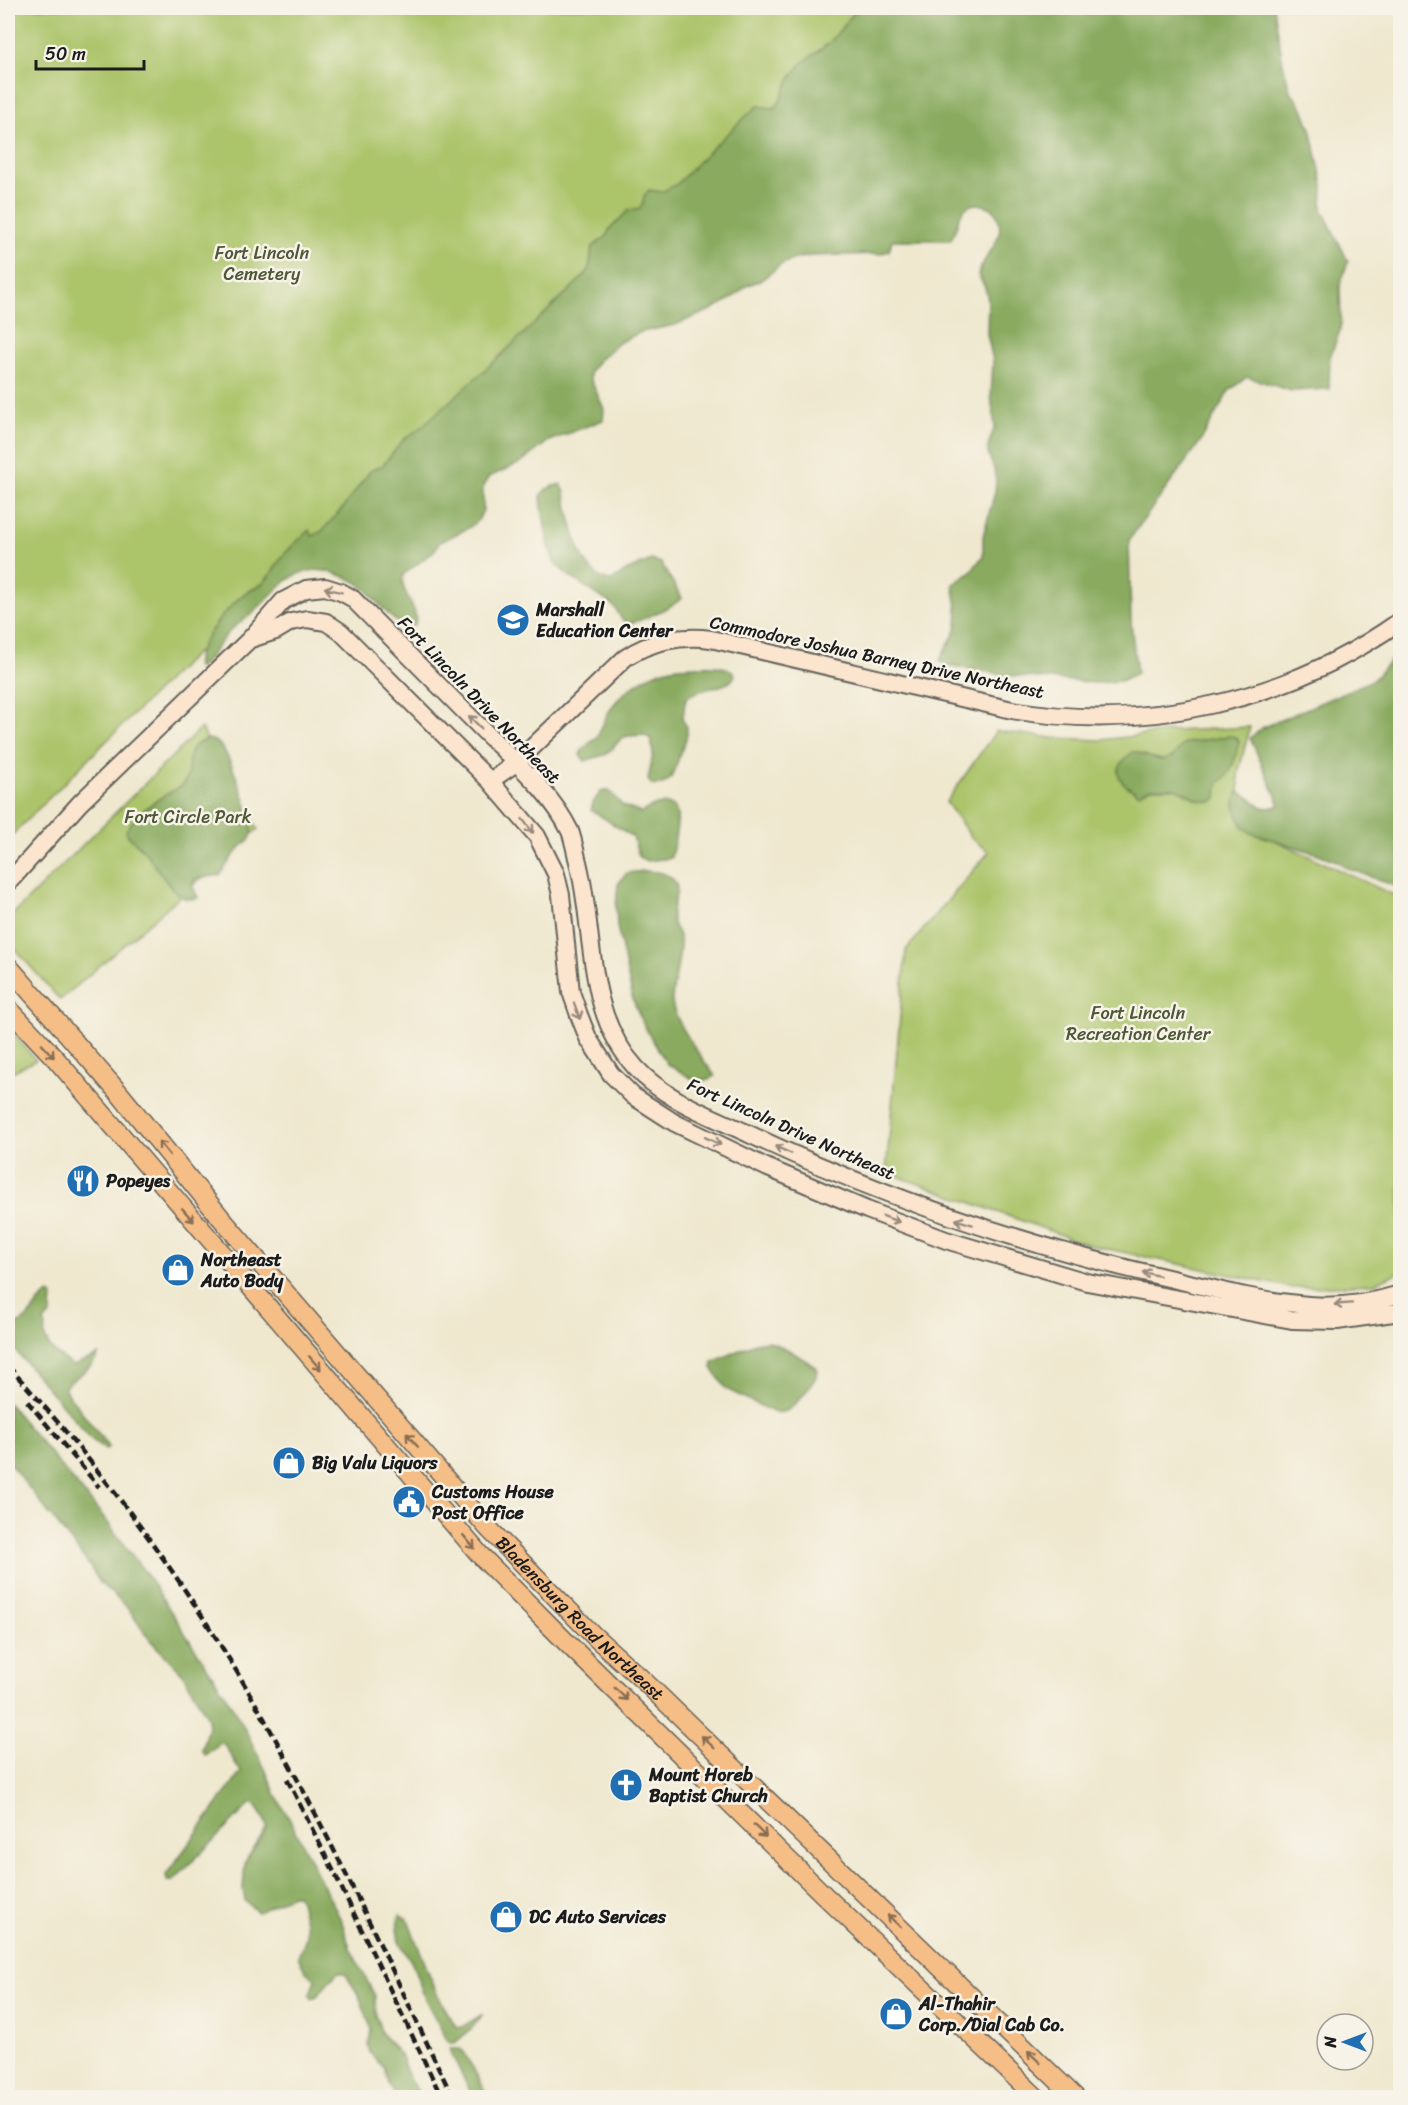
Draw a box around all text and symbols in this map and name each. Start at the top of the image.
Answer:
scale bar [36,33,144,71]
text: 50 m [45,38,86,70]
park label: Fort Lincoln Cemetery [215,237,310,290]
one-way arrow [324,584,343,596]
place label: Marshall Education Center [535,594,674,647]
school or university icon: Marshall Education Center [495,602,531,638]
street label: Commodore Joshua Barney Drive Northeast [707,606,1047,708]
street label: Fort Lincoln Drive Northeast [389,608,569,792]
one-way arrow [468,714,482,729]
park label: Fort Circle Park [125,801,252,833]
one-way arrow [522,817,535,833]
park label: Fort Lincoln Recreation Center [1066,997,1212,1050]
one-way arrow [573,1001,584,1020]
one-way arrow [40,1043,55,1058]
street label: Fort Lincoln Drive Northeast [682,1069,900,1189]
one-way arrow [703,1136,721,1148]
one-way arrow [157,1140,170,1156]
one-way arrow [774,1143,792,1155]
restaurant icon: Popeyes [65,1163,101,1199]
place label: Popeyes [106,1165,171,1197]
one-way arrow [181,1207,195,1222]
one-way arrow [882,1214,900,1225]
one-way arrow [955,1216,974,1227]
place label: Northeast Auto Body [200,1244,284,1297]
shop icon: Northeast Auto Body [160,1252,196,1288]
one-way arrow [1142,1268,1161,1280]
one-way arrow [1334,1299,1354,1310]
one-way arrow [308,1355,322,1370]
one-way arrow [406,1432,419,1448]
shop icon: Big Valu Liquors [271,1445,307,1481]
place label: Big Valu Liquors [312,1447,438,1479]
place label: Customs House Post Office [431,1476,555,1529]
public building icon: Customs House Post Office [391,1484,427,1520]
street label: Bladensburg Road Northeast [488,1528,672,1709]
one-way arrow [463,1534,476,1550]
one-way arrow [613,1687,628,1701]
one-way arrow [701,1735,716,1750]
place label: Mount Horeb Baptist Church [648,1759,768,1812]
church icon: Mount Horeb Baptist Church [608,1767,644,1803]
one-way arrow [752,1824,767,1838]
shop icon: DC Auto Services [488,1899,524,1935]
place label: DC Auto Services [529,1901,667,1933]
one-way arrow [886,1914,901,1929]
place label: Al-Thahir Corp./Dial Cab Co. [918,1988,1065,2041]
shop icon: Al-Thahir Corp./Dial Cab Co. [878,1996,914,2032]
north arrow [1315,2012,1375,2072]
text: N [1316,2036,1345,2049]
one-way arrow [1027,2050,1042,2064]

